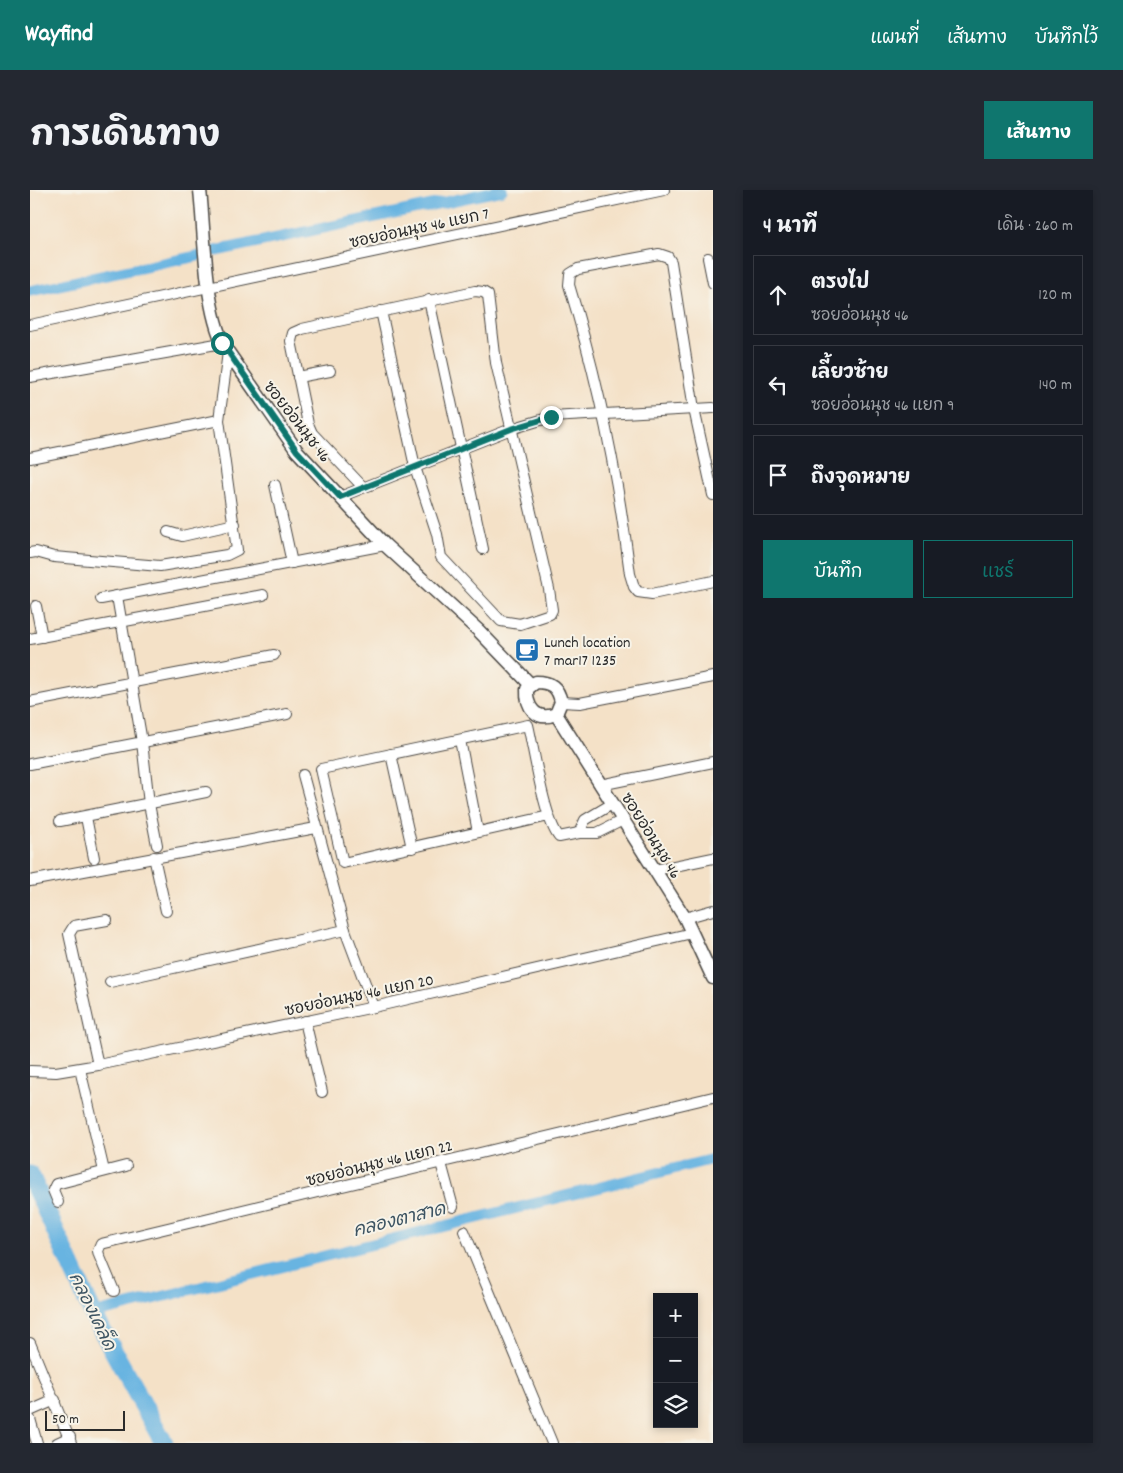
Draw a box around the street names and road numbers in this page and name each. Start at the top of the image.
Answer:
street label: ซอยอ่อนนุช 46 แยก 7 [347,201,491,255]
street label: ซอยอ่อนนุช 46 [257,376,337,468]
street label: ซอยอ่อนนุช 46 [614,788,687,884]
street label: ซอยอ่อนนุช 46 แยก 20 [283,967,436,1023]
street label: ซอยอ่อนนุช 46 แยก 22 [304,1133,455,1194]

